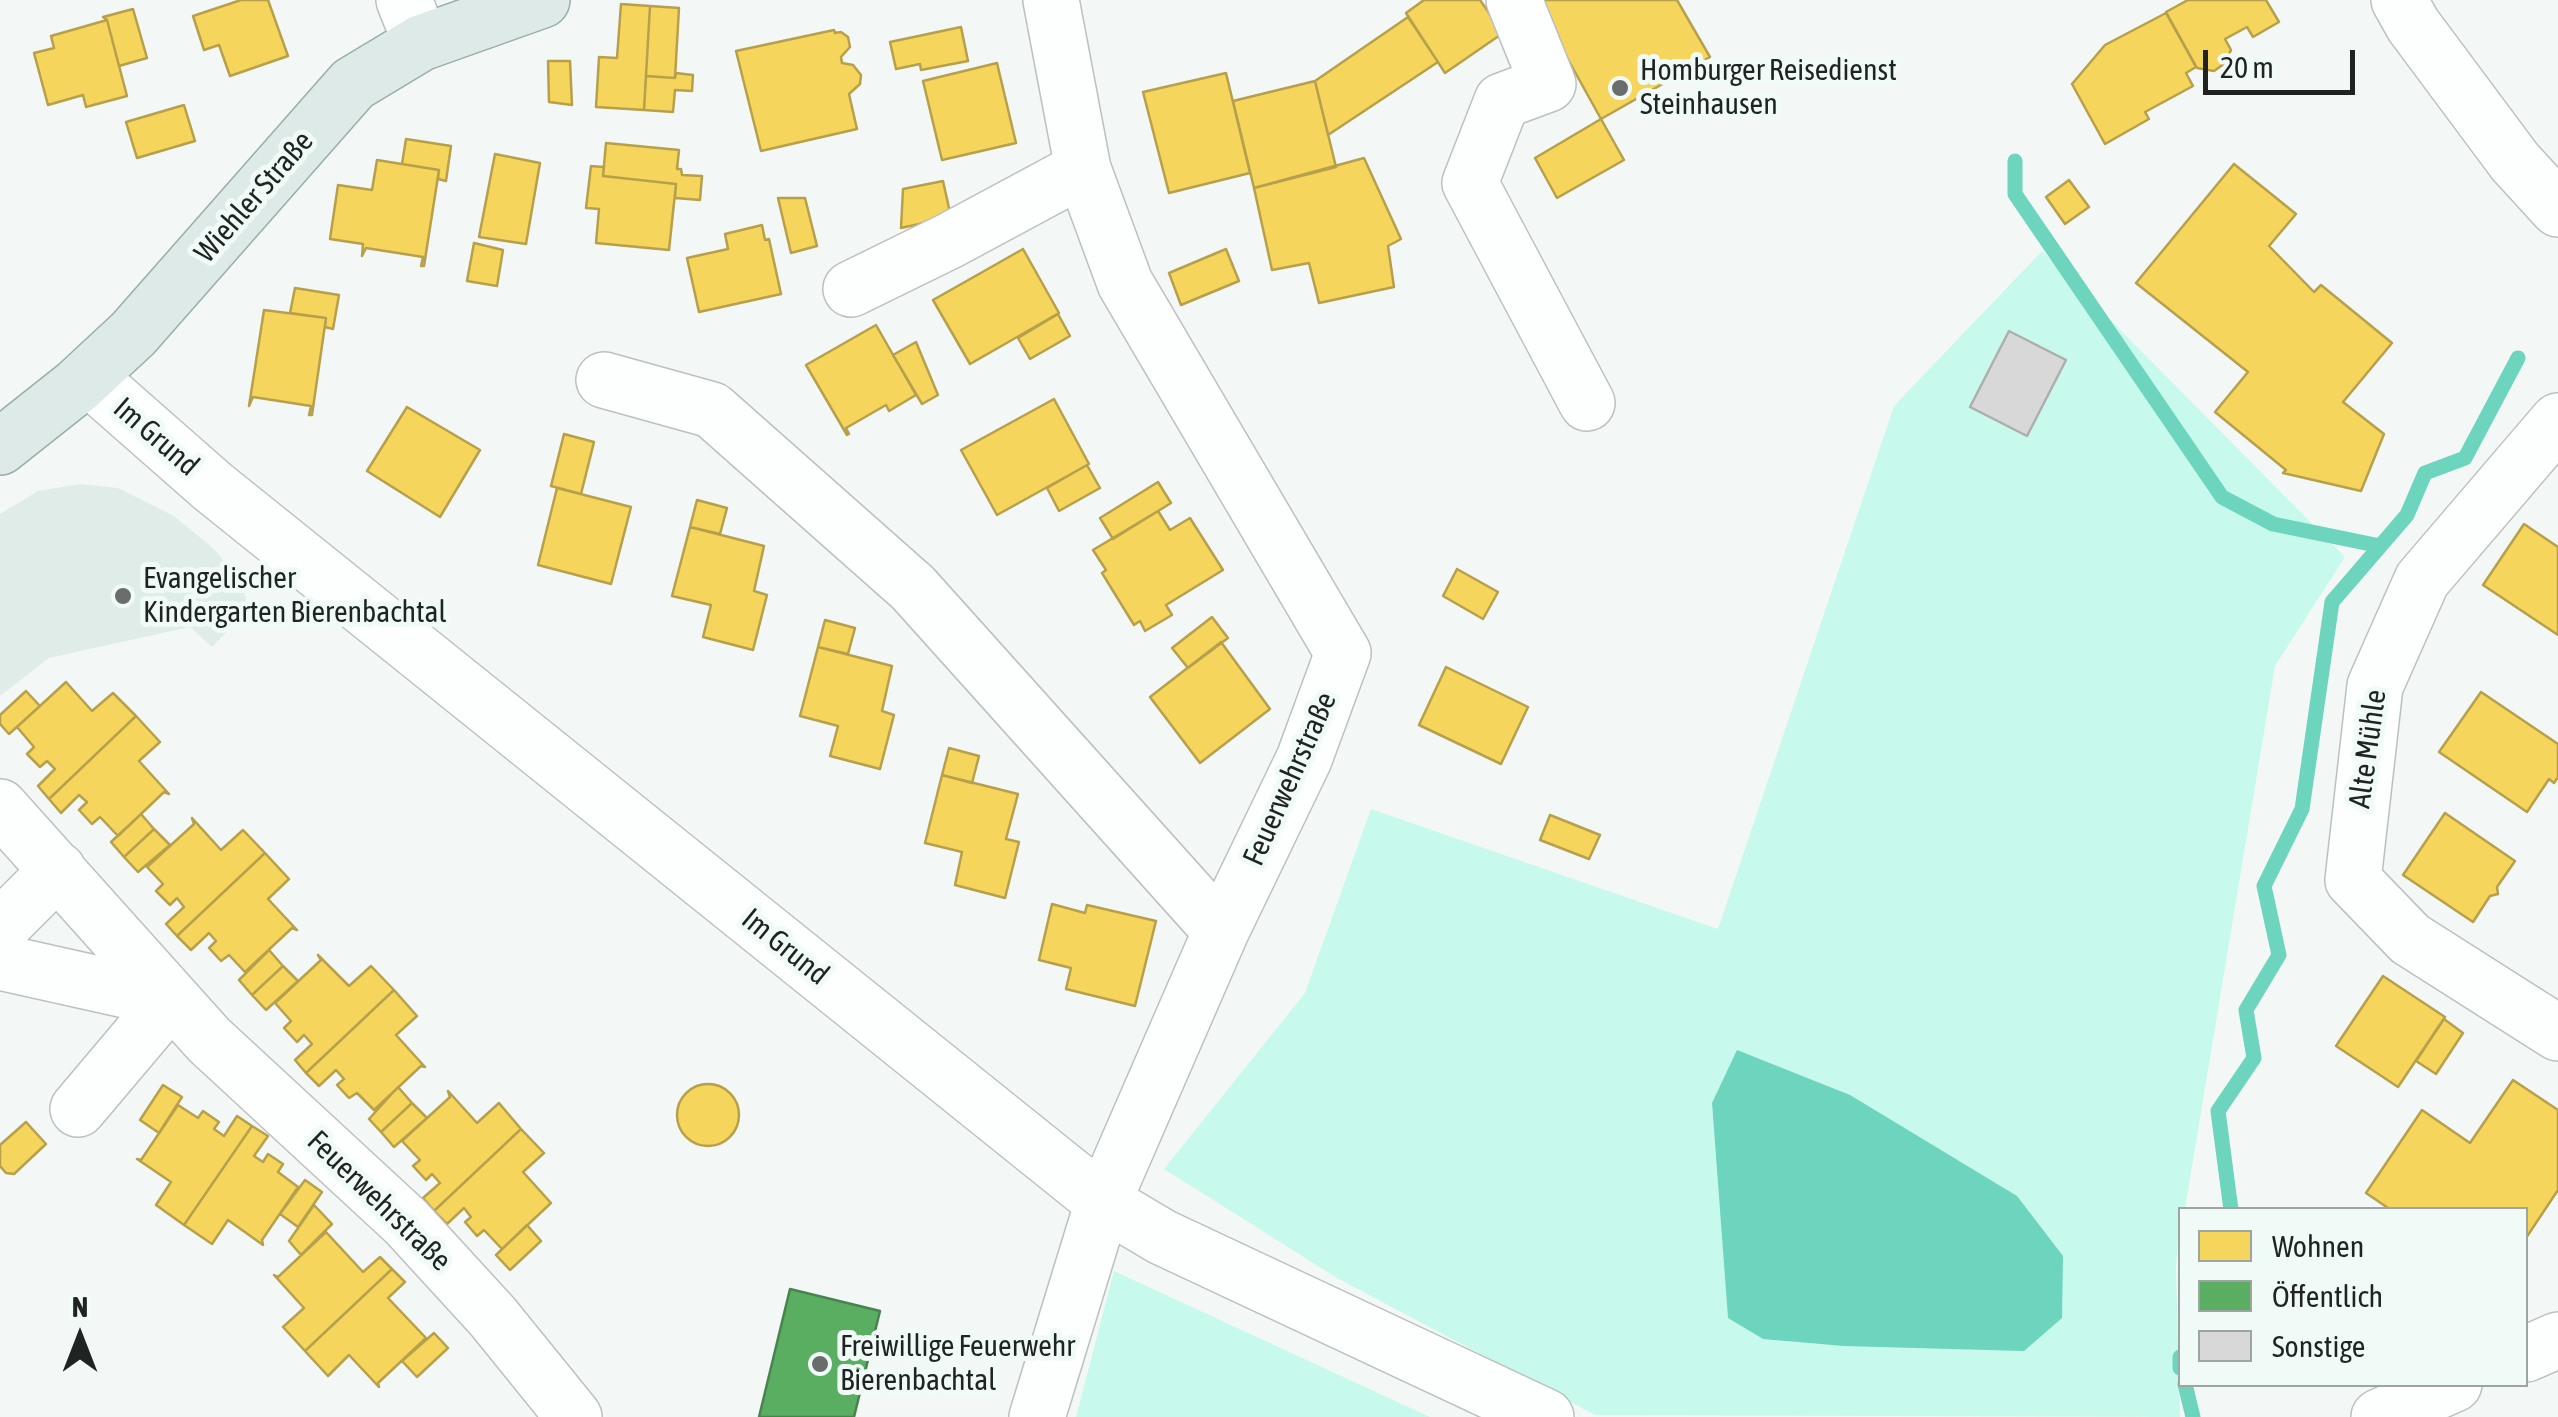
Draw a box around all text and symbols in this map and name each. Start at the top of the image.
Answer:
scale bar [2208,30,2360,92]
text: 20 m [2220,50,2274,84]
place label: Homburger Reisedienst Steinhausen [1640,53,1897,124]
marker: Homburger Reisedienst Steinhausen [1609,77,1631,99]
street label: Wiehler Straße [187,124,321,270]
street label: Im Grund [106,390,206,484]
place label: Evangelischer Kindergarten Bierenbachtal [143,561,446,632]
marker: Evangelischer Kindergarten Bierenbachtal [112,585,134,607]
street label: Feuerwehrstraße [1236,687,1344,871]
street label: Alte Mühle [2342,688,2394,810]
street label: Im Grund [734,901,836,993]
street label: Feuerwehrstraße [300,1124,458,1278]
legend [2178,1207,2528,1387]
text: Wohnen [2272,1229,2364,1263]
text: Öffentlich [2272,1279,2383,1313]
north arrow [30,1287,130,1387]
text: N [72,1291,88,1323]
place label: Freiwillige Feuerwehr Bierenbachtal [840,1329,1075,1400]
text: Sonstige [2272,1329,2365,1363]
marker: Freiwillige Feuerwehr Bierenbachtal [809,1353,831,1375]

